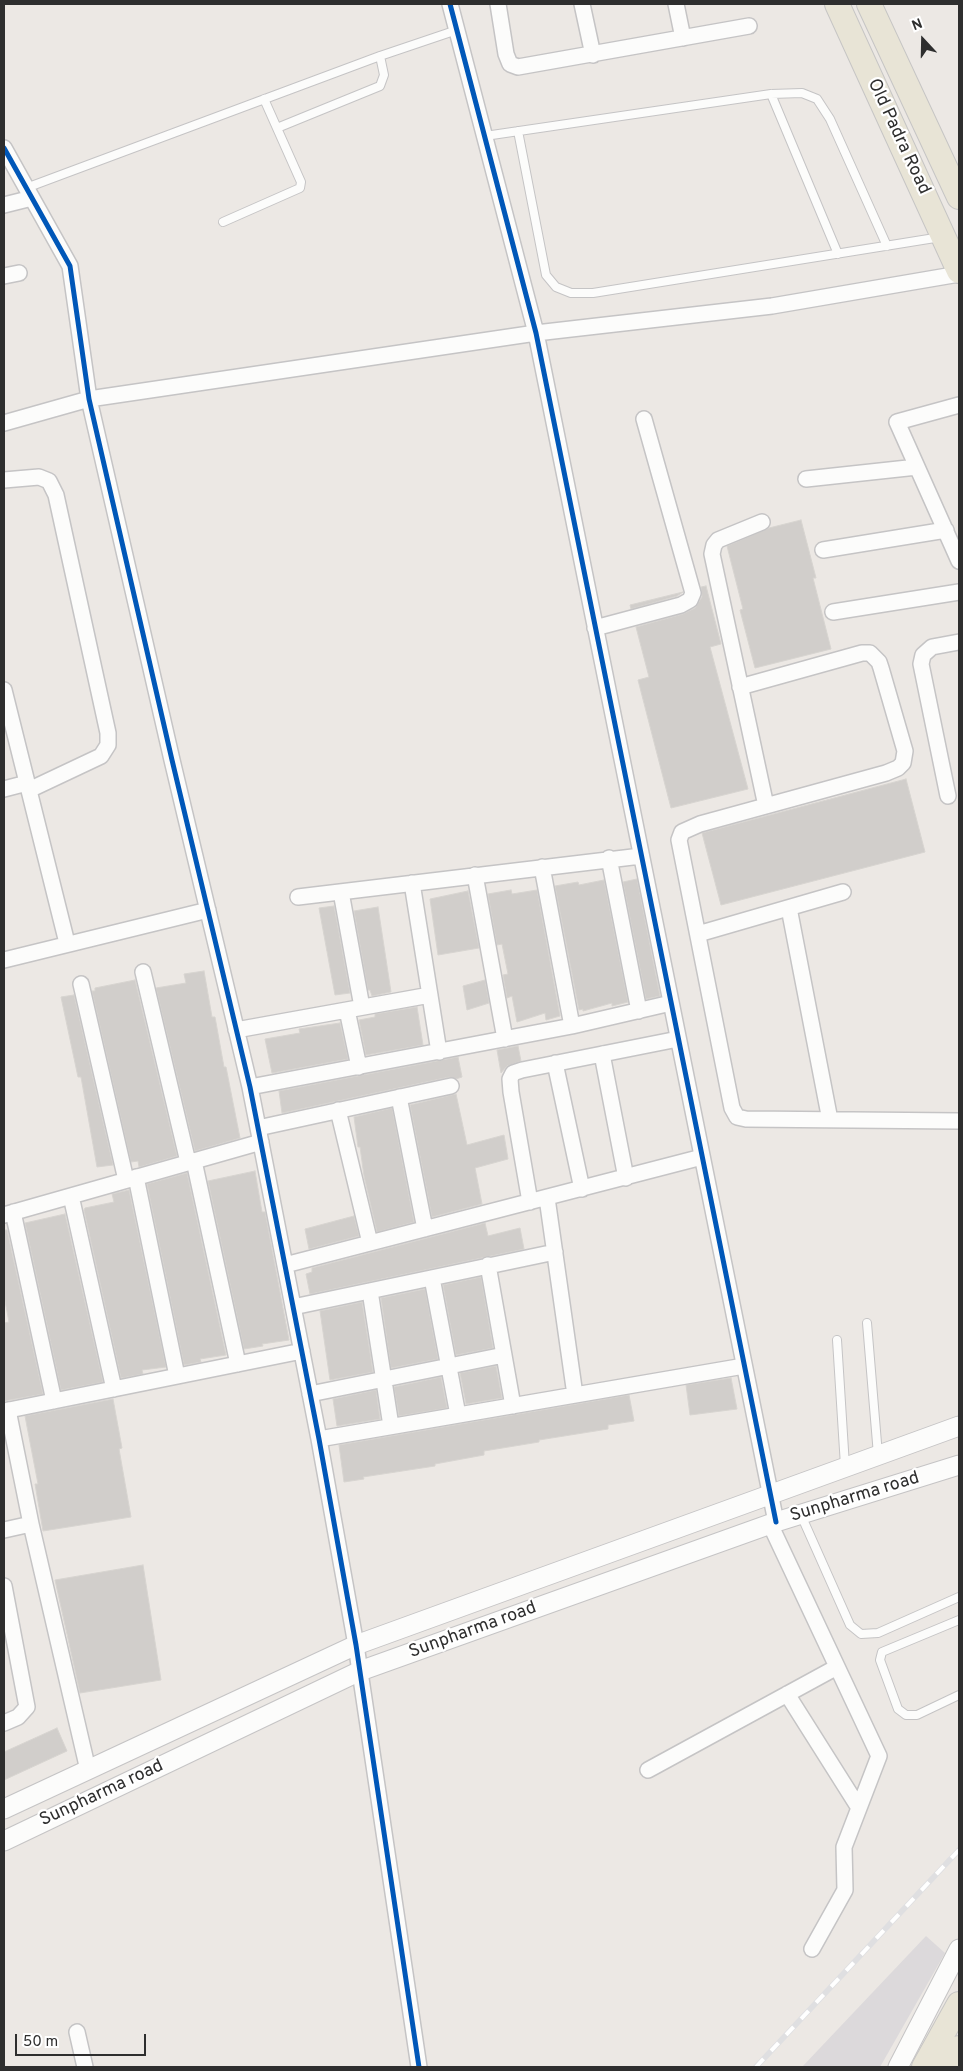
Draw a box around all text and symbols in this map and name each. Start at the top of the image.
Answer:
north arrow [898,15,948,65]
text: N [910,16,925,35]
street label: Old Padra Road [862,76,934,198]
street label: Sunpharma road [788,1468,922,1528]
street label: Sunpharma road [406,1598,540,1664]
street label: Sunpharma road [37,1756,167,1832]
scale bar [18,2024,149,2056]
text: 50 m [23,2033,58,2052]

